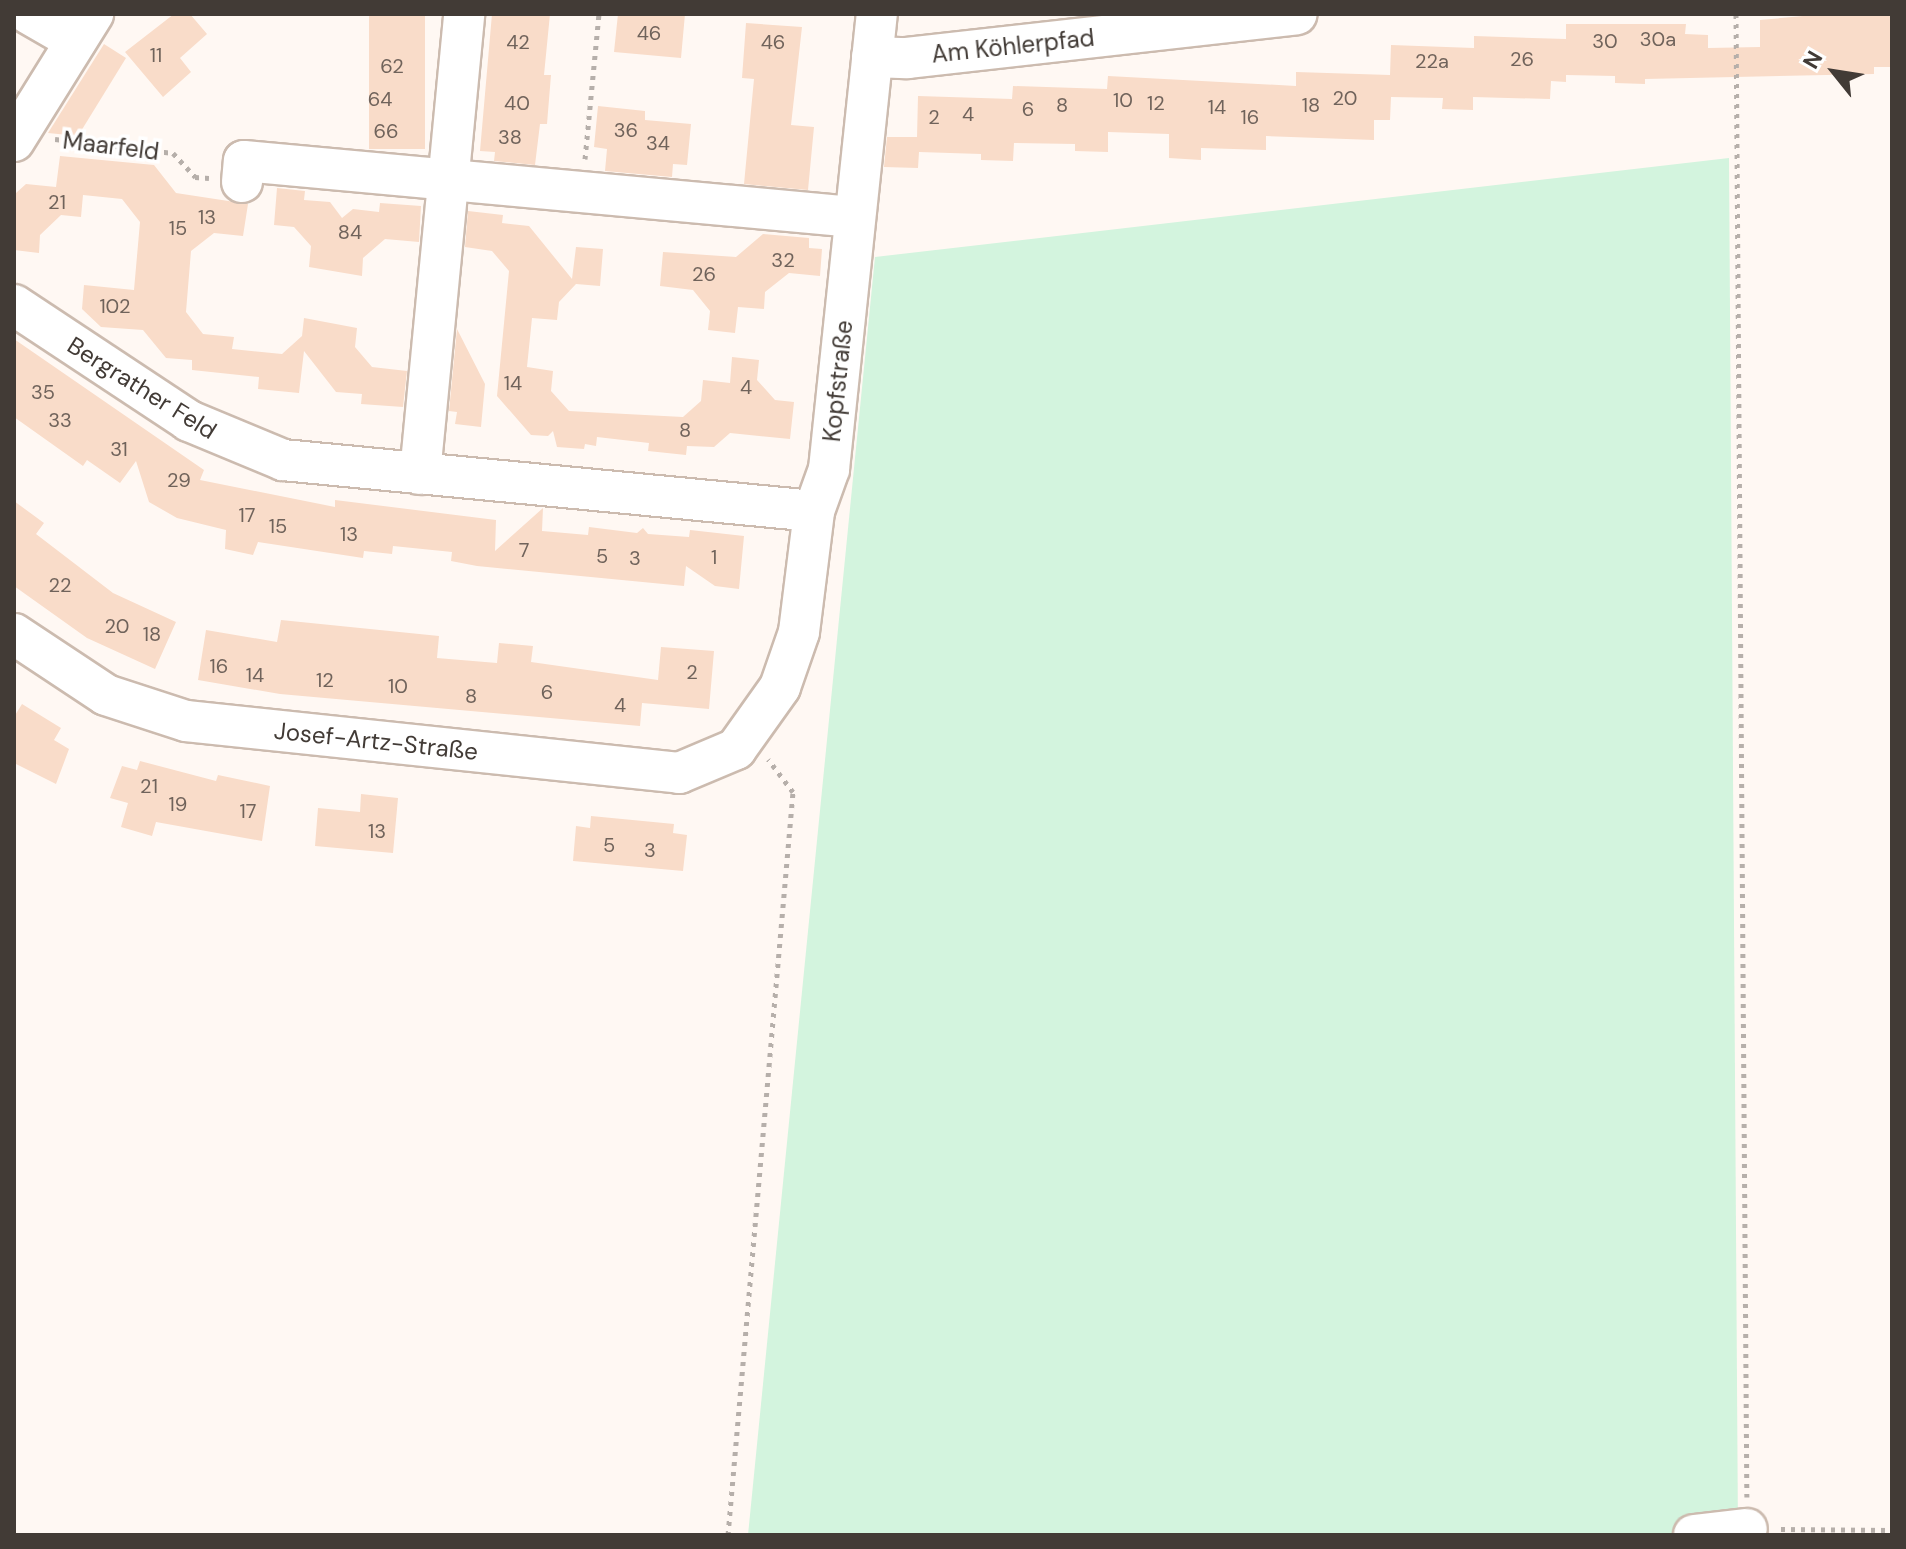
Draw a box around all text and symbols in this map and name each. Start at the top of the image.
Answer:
house number: 46 [637,21,661,45]
street label: Am Köhlerpfad [930,23,1096,69]
house number: 30a [1640,27,1676,51]
house number: 30 [1592,29,1618,53]
house number: 42 [506,30,530,54]
house number: 46 [761,30,785,54]
north arrow [1794,32,1874,112]
house number: 11 [150,43,162,67]
text: N [1796,46,1829,74]
house number: 26 [1510,47,1534,71]
house number: 22a [1415,49,1449,73]
house number: 62 [380,54,404,78]
house number: 20 [1333,86,1357,110]
house number: 64 [368,87,392,111]
house number: 10 [1113,88,1133,112]
house number: 40 [504,91,530,115]
house number: 12 [1147,91,1165,115]
house number: 8 [1056,93,1068,117]
house number: 18 [1302,93,1320,117]
house number: 14 [1208,95,1226,119]
house number: 6 [1022,97,1034,121]
house number: 4 [962,102,974,126]
house number: 2 [928,105,940,129]
house number: 16 [1241,105,1259,129]
house number: 36 [614,118,638,142]
house number: 66 [373,119,399,143]
house number: 38 [498,125,522,149]
street label: Maarfeld [61,126,161,166]
house number: 34 [646,131,670,155]
house number: 21 [48,190,66,214]
house number: 13 [198,205,216,229]
house number: 15 [169,216,187,240]
house number: 84 [338,220,362,244]
house number: 32 [771,248,795,272]
house number: 26 [692,262,716,286]
house number: 102 [99,294,131,318]
street label: Kopfstraße [817,319,859,443]
street label: Bergrather Feld [62,331,222,445]
house number: 14 [504,371,522,395]
house number: 4 [740,375,752,399]
house number: 35 [31,380,55,404]
house number: 33 [48,408,72,432]
house number: 8 [679,418,691,442]
house number: 31 [110,437,128,461]
house number: 29 [167,468,191,492]
house number: 17 [239,503,255,527]
house number: 15 [269,514,287,538]
house number: 13 [340,522,358,546]
house number: 7 [519,538,529,562]
house number: 5 [596,544,608,568]
house number: 1 [711,545,717,569]
house number: 3 [629,546,641,570]
house number: 22 [48,573,72,597]
house number: 20 [105,614,129,638]
house number: 18 [143,622,161,646]
house number: 16 [210,654,228,678]
house number: 2 [686,660,698,684]
house number: 14 [246,663,264,687]
house number: 12 [316,668,334,692]
house number: 10 [388,674,408,698]
house number: 6 [541,680,553,704]
house number: 8 [465,684,477,708]
house number: 4 [614,693,626,717]
street label: Josef-Artz-Straße [273,716,479,766]
house number: 21 [140,774,158,798]
house number: 19 [169,792,187,816]
house number: 17 [240,799,256,823]
house number: 13 [368,819,386,843]
house number: 5 [603,833,615,857]
house number: 3 [644,838,656,862]

